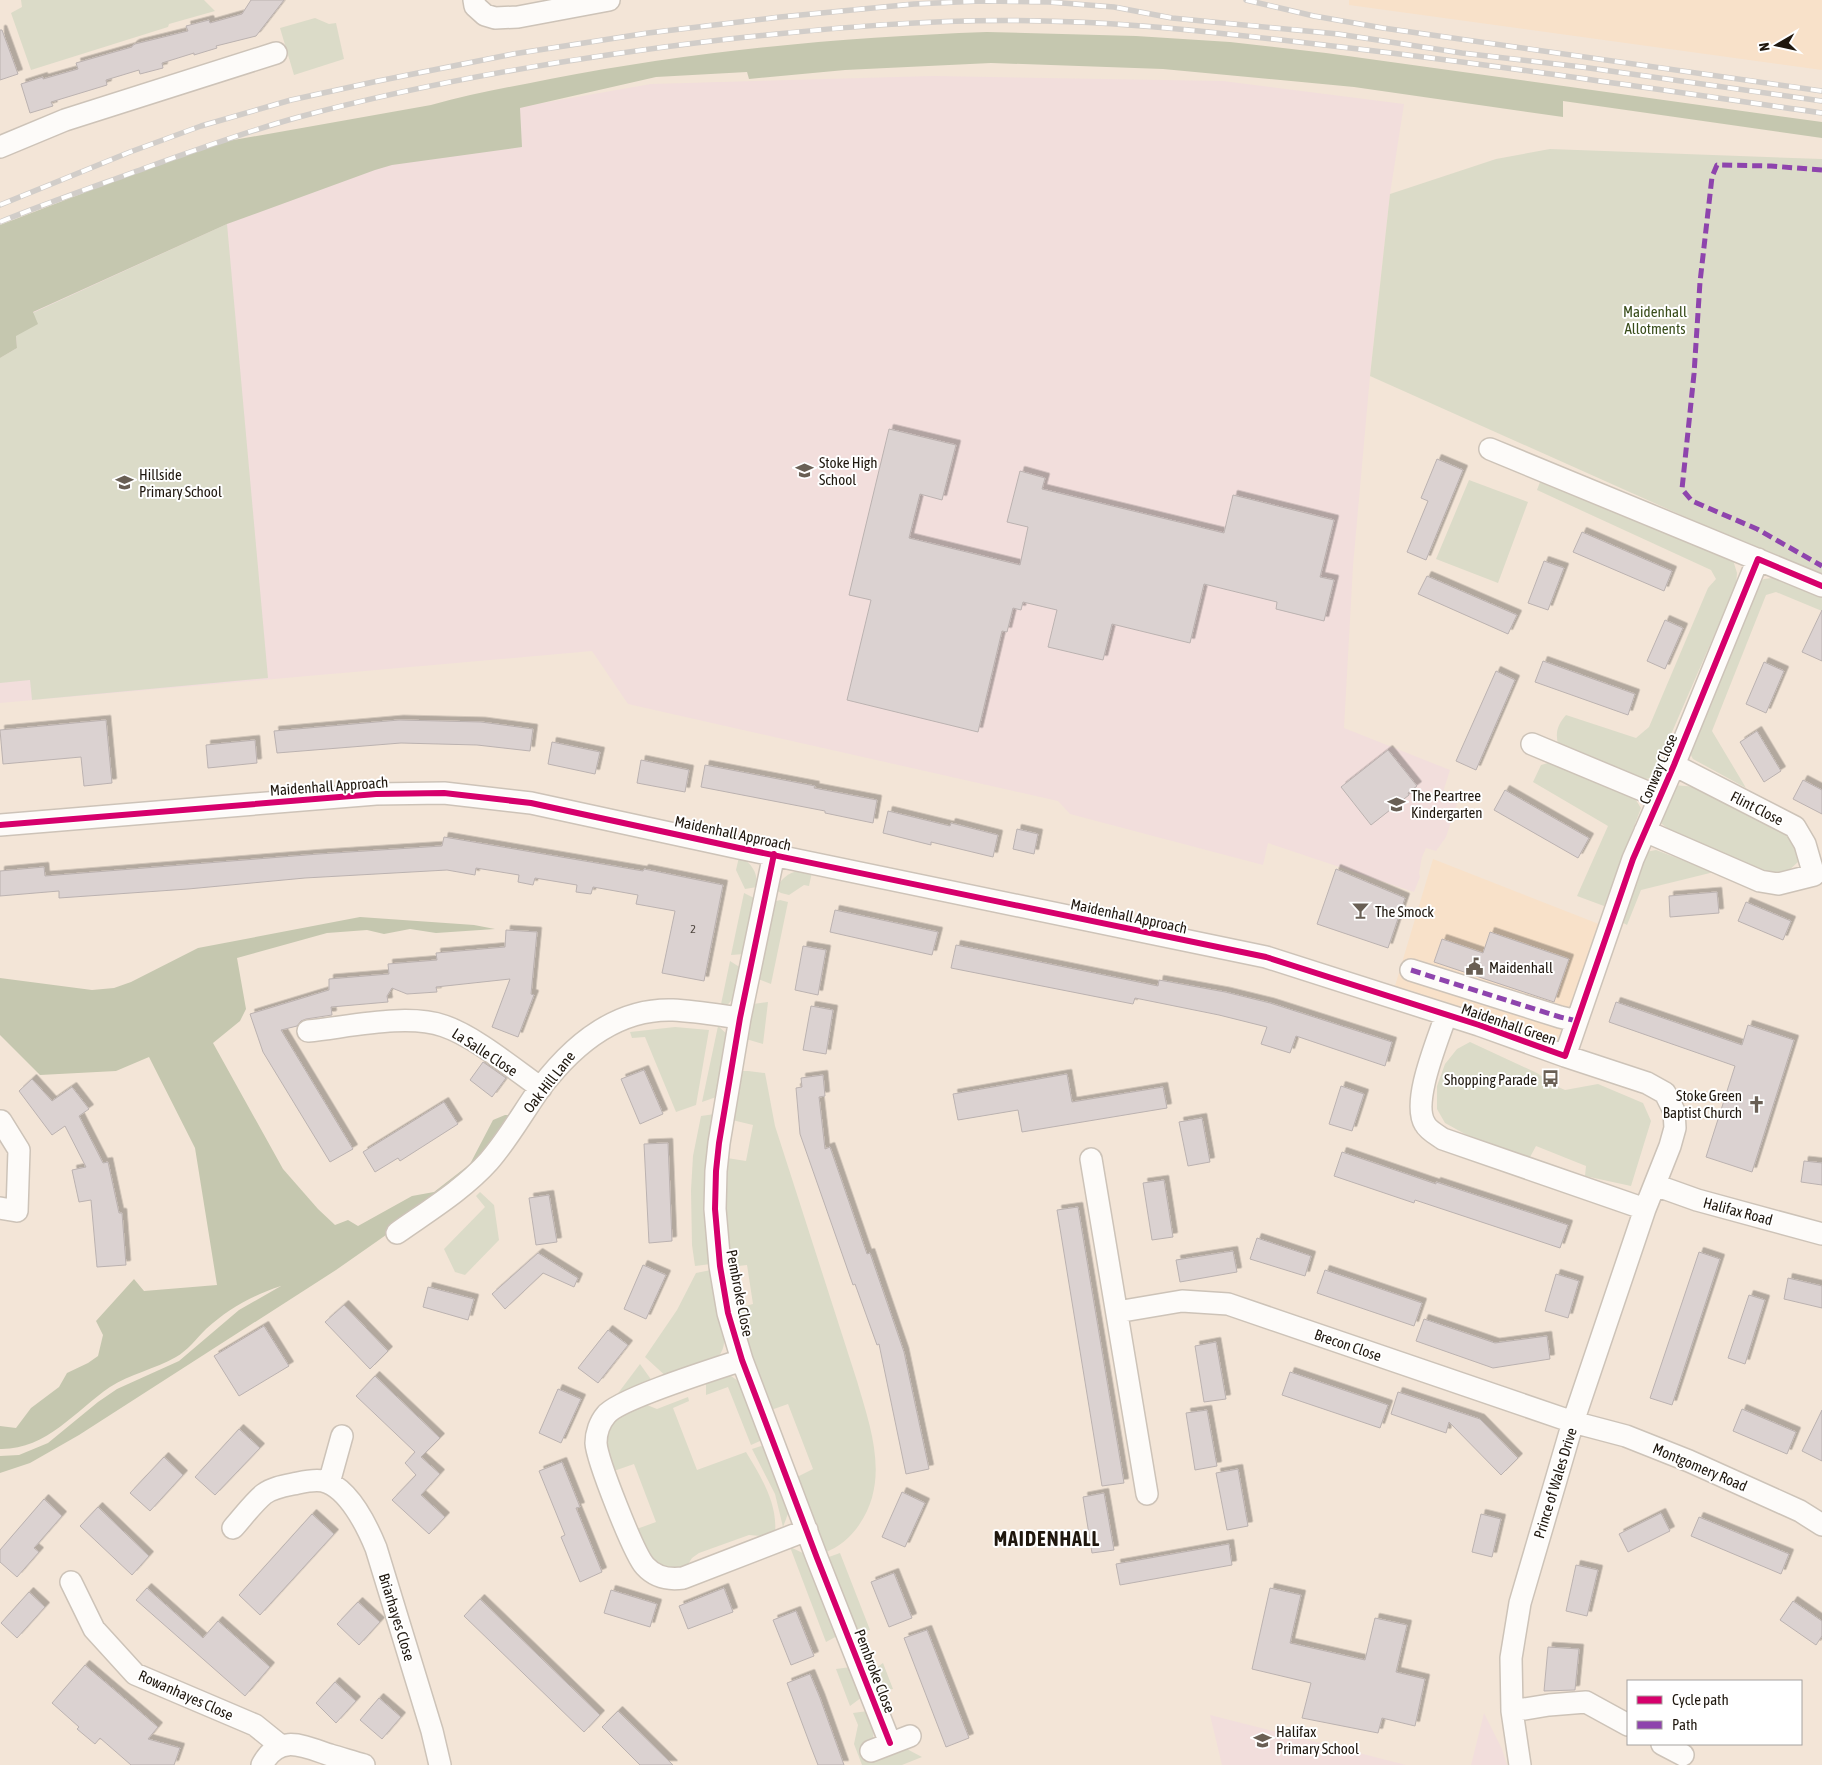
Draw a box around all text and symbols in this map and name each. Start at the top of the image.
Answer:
north arrow [1752,20,1802,70]
text: N [1756,42,1773,52]
park label: Maidenhall Allotments [1623,303,1687,337]
place label: Stoke High School [819,454,878,488]
school or university icon: Stoke High School [795,461,815,481]
place label: Hillside Primary School [139,466,222,500]
school or university icon: Hillside Primary School [115,473,135,493]
street label: Conway Close [1636,731,1681,807]
street label: Maidenhall Approach [269,773,389,799]
place label: The Peartree Kindergarten [1411,787,1483,821]
street label: Flint Close [1728,788,1786,829]
school or university icon: The Peartree Kindergarten [1387,794,1407,814]
street label: Maidenhall Approach [673,812,793,854]
street label: Maidenhall Approach [1069,895,1189,937]
bar icon: The Smock [1351,901,1371,921]
place label: The Smock [1375,903,1434,920]
house number: 2 [690,922,696,936]
public building icon: Maidenhall [1465,957,1485,977]
place label: Maidenhall [1489,959,1553,976]
street label: Maidenhall Green [1459,1000,1559,1048]
street label: La Salle Close [449,1025,521,1080]
street label: Oak Hill Lane [520,1048,578,1116]
bus stop icon: Shopping Parade [1541,1069,1561,1089]
place label: Shopping Parade [1444,1071,1537,1088]
place label: Stoke Green Baptist Church [1663,1087,1742,1121]
church icon: Stoke Green Baptist Church [1746,1094,1766,1114]
street label: Halifax Road [1702,1194,1774,1228]
street label: Pembroke Close [723,1248,757,1338]
street label: Brecon Close [1312,1326,1384,1364]
street label: Prince of Wales Drive [1530,1426,1580,1540]
street label: Montgomery Road [1650,1439,1750,1495]
district label: MAIDENHALL [994,1527,1100,1550]
street label: Briarhayes Close [376,1571,418,1663]
street label: Pembroke Close [851,1627,899,1715]
street label: Rowanhayes Close [136,1667,236,1724]
legend [1627,1680,1802,1745]
text: Cycle path [1672,1691,1729,1708]
text: Path [1672,1716,1698,1733]
place label: Halifax Primary School [1276,1723,1359,1757]
school or university icon: Halifax Primary School [1252,1730,1272,1750]

